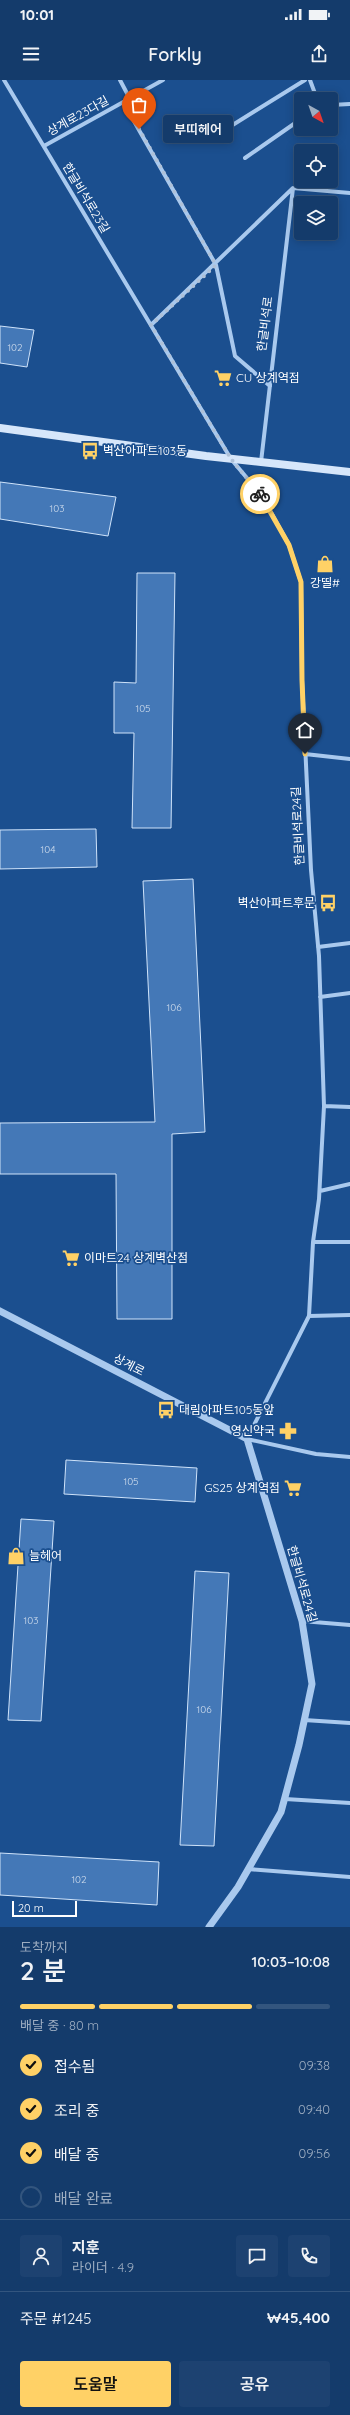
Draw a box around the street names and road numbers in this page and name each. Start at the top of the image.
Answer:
street label: 상계로23다길 [44,92,111,139]
street label: 한글비석로23길 [60,160,113,236]
street label: 한글비석로 [254,296,275,352]
street label: 한글비석로24길 [288,786,307,866]
street label: 상계로 [111,1350,147,1379]
street label: 한글비석로24길 [284,1544,321,1624]

